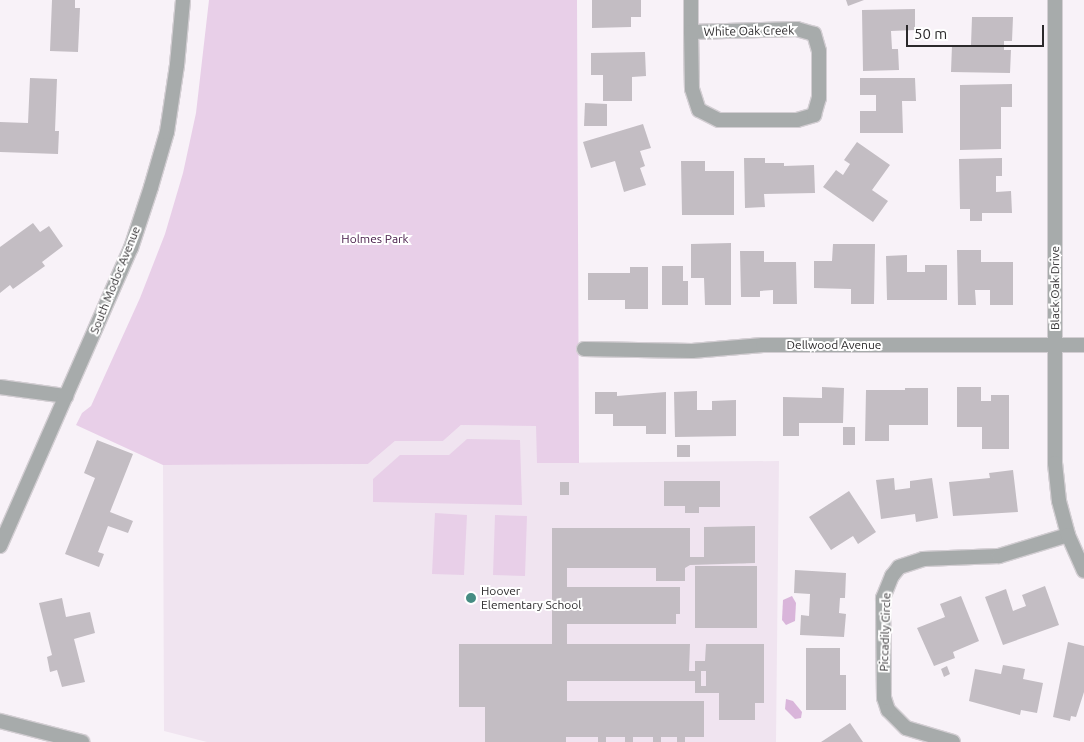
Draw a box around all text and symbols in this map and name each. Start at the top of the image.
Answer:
scale bar [909,15,1046,47]
street label: White Oak Creek [704,23,794,39]
text: 50 m [914,25,947,42]
street label: South Modoc Avenue [87,224,143,336]
park label: Holmes Park [341,232,409,246]
street label: Black Oak Drive [1048,246,1062,330]
street label: Dellwood Avenue [787,338,881,352]
place label: Hoover Elementary School [481,584,581,612]
marker: Hoover Elementary School [465,592,477,604]
street label: Piccadily Circle [876,592,894,672]

